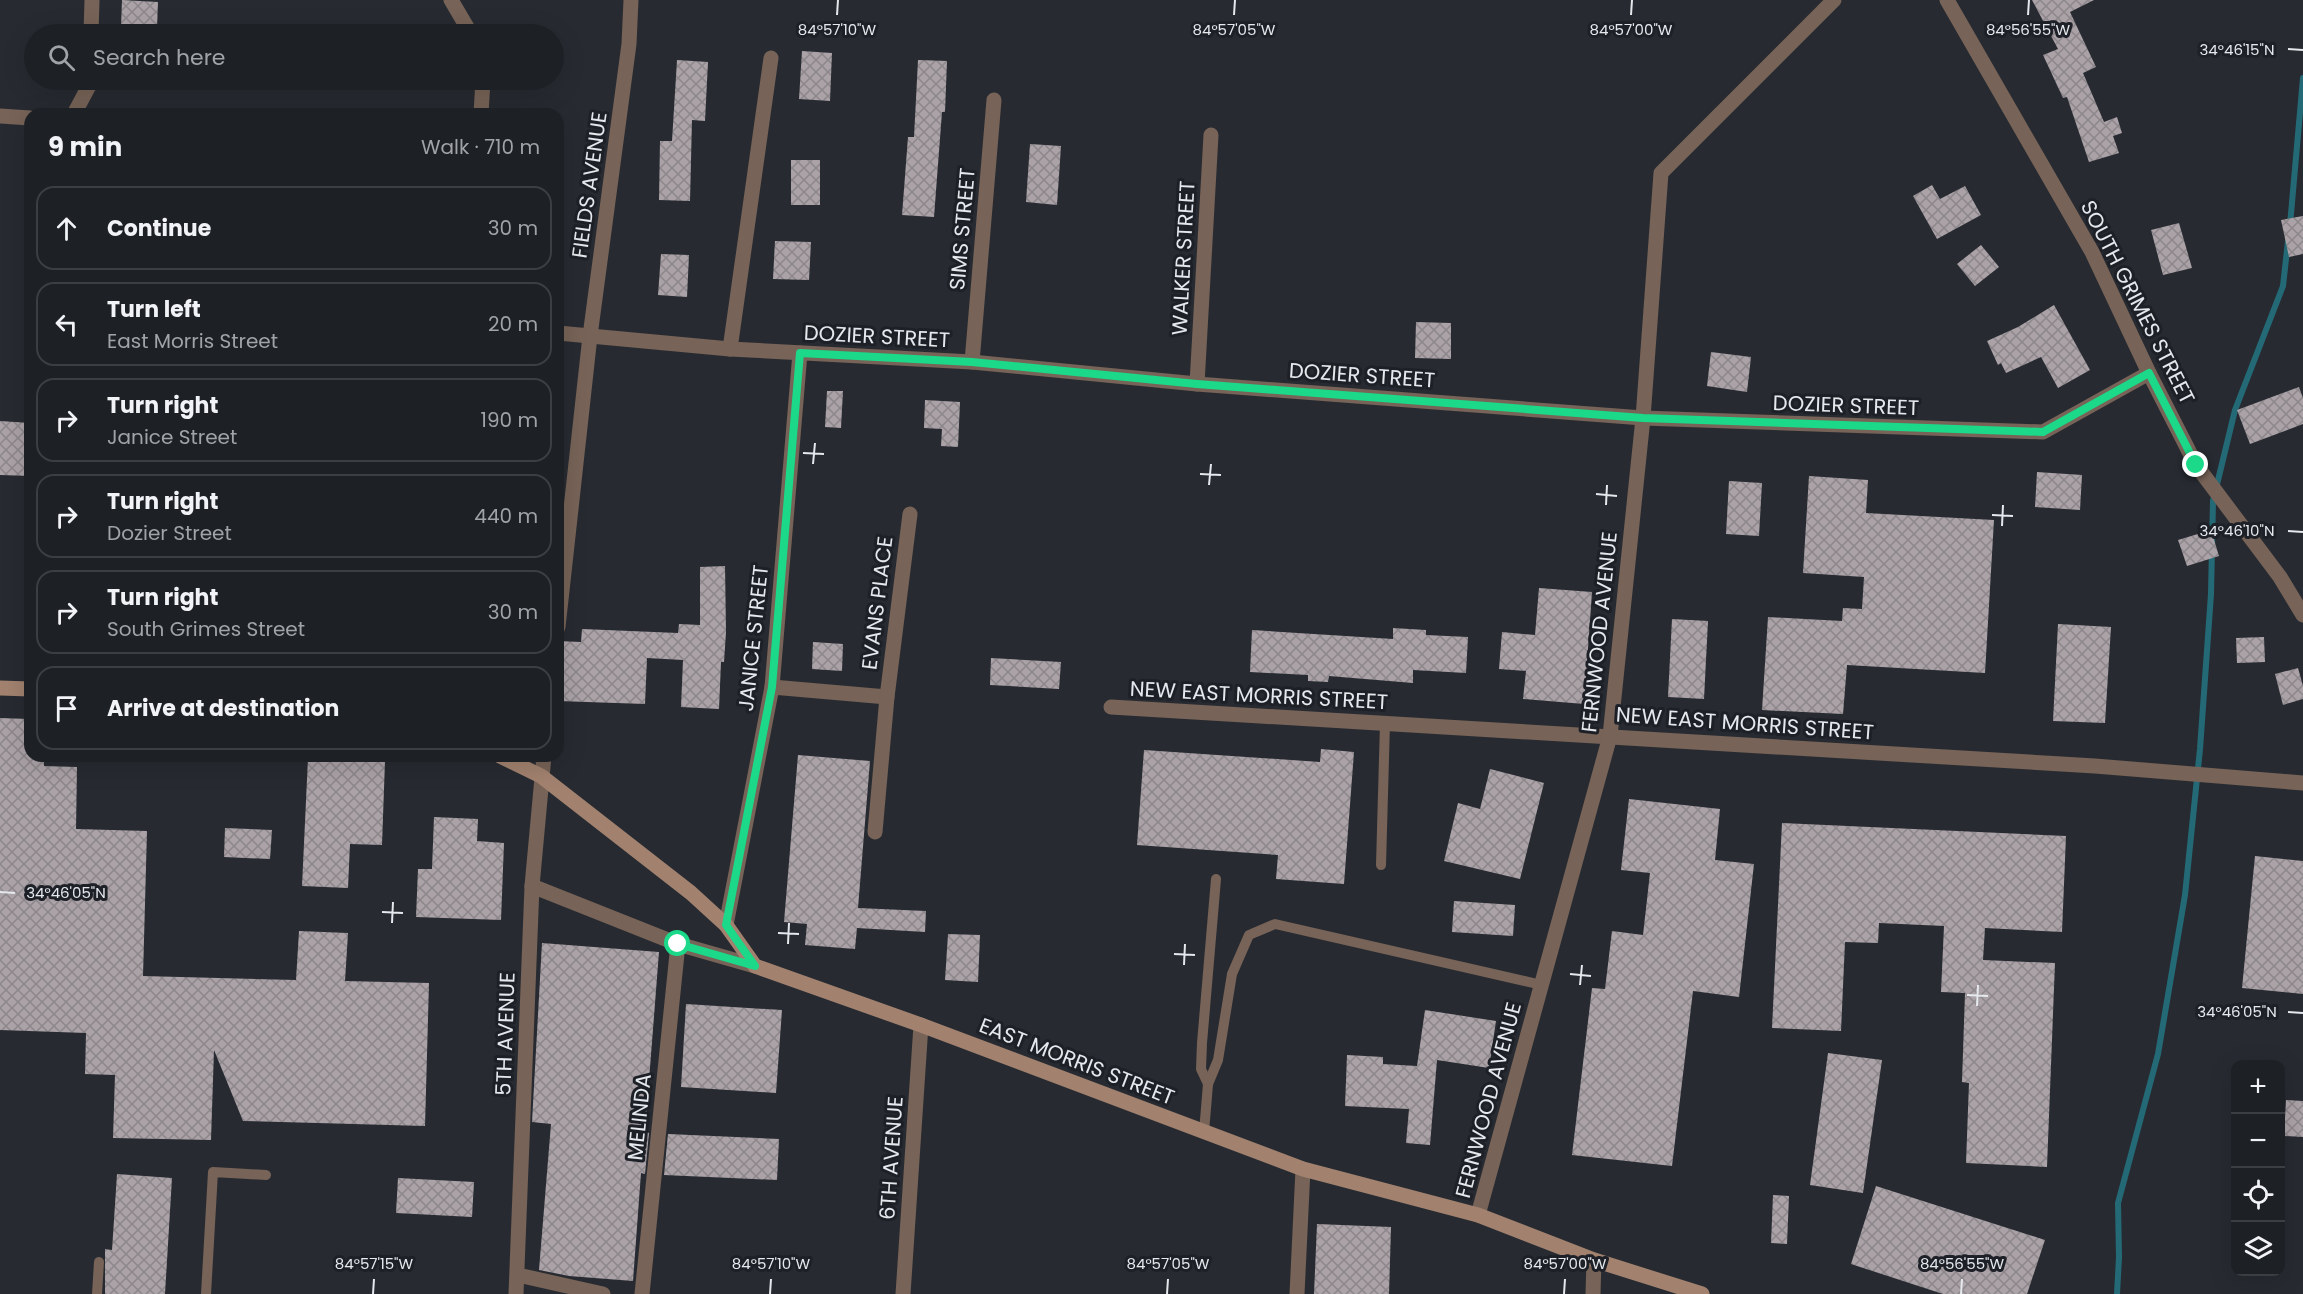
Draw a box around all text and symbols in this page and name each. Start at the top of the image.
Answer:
text: 84°57'10"W [798,19,876,40]
text: 84°57'05"W [1193,19,1276,40]
text: 84°57'00"W [1590,19,1673,40]
text: 84°56'55"W [1986,19,2070,40]
search box [24,24,564,90]
text: 34°46'15"N [2200,39,2274,60]
icon: search [45,41,78,74]
text: Search here [93,42,226,73]
street label: FIELDS AVENUE [564,110,614,260]
text: 9 min [48,129,122,165]
text: Walk · 710 m [421,133,540,161]
street label: SIMS STREET [942,167,982,291]
street label: WALKER STREET [1164,180,1202,336]
street label: SOUTH GRIMES STREET [2074,195,2202,409]
icon: ahead [50,212,83,245]
text: Continue [107,213,211,244]
text: 30 m [488,214,538,242]
text: Turn left [107,294,201,325]
icon: left [50,308,83,341]
text: 20 m [488,310,538,338]
street label: DOZIER STREET [803,318,951,354]
text: East Morris Street [107,327,278,355]
street label: DOZIER STREET [1288,355,1436,395]
street label: DOZIER STREET [1772,388,1920,422]
text: Turn right [107,390,218,421]
icon: right [50,404,83,437]
text: 190 m [481,406,538,434]
text: Janice Street [107,423,237,451]
route end [2182,451,2208,477]
text: Turn right [107,486,218,517]
icon: right [50,500,83,533]
text: 440 m [474,502,538,530]
text: Dozier Street [107,519,232,547]
text: 34°46'10"N [2200,520,2274,541]
street label: FERNWOOD AVENUE [1574,530,1624,734]
street label: EVANS PLACE [854,535,900,671]
street label: JANICE STREET [731,563,775,713]
text: Turn right [107,582,218,613]
icon: right [50,596,83,629]
text: 30 m [488,598,538,626]
text: South Grimes Street [107,615,305,643]
street label: NEW EAST MORRIS STREET [1129,674,1389,716]
icon: arrive [50,692,83,725]
text: Arrive at destination [107,693,339,724]
street label: NEW EAST MORRIS STREET [1615,700,1875,746]
text: 34°46'05"N [26,882,106,903]
route start [664,930,690,956]
street label: 5TH AVENUE [488,972,522,1096]
street label: FERNWOOD AVENUE [1448,999,1528,1201]
text: 34°46'05"N [2197,1001,2277,1022]
street label: EAST MORRIS STREET [975,1010,1179,1112]
map controls [2231,1060,2285,1276]
button: + [2231,1060,2285,1114]
street label: MELINDA [620,1072,658,1162]
street label: 6TH AVENUE [872,1095,910,1221]
button: − [2231,1114,2285,1168]
button: locate [2231,1168,2285,1222]
button: layers [2231,1222,2285,1276]
text: 84°57'15"W [335,1253,413,1274]
text: 84°57'10"W [732,1253,810,1274]
text: 84°57'05"W [1127,1253,1210,1274]
text: 84°57'00"W [1524,1253,1607,1274]
text: 84°56'55"W [1920,1253,2004,1274]

